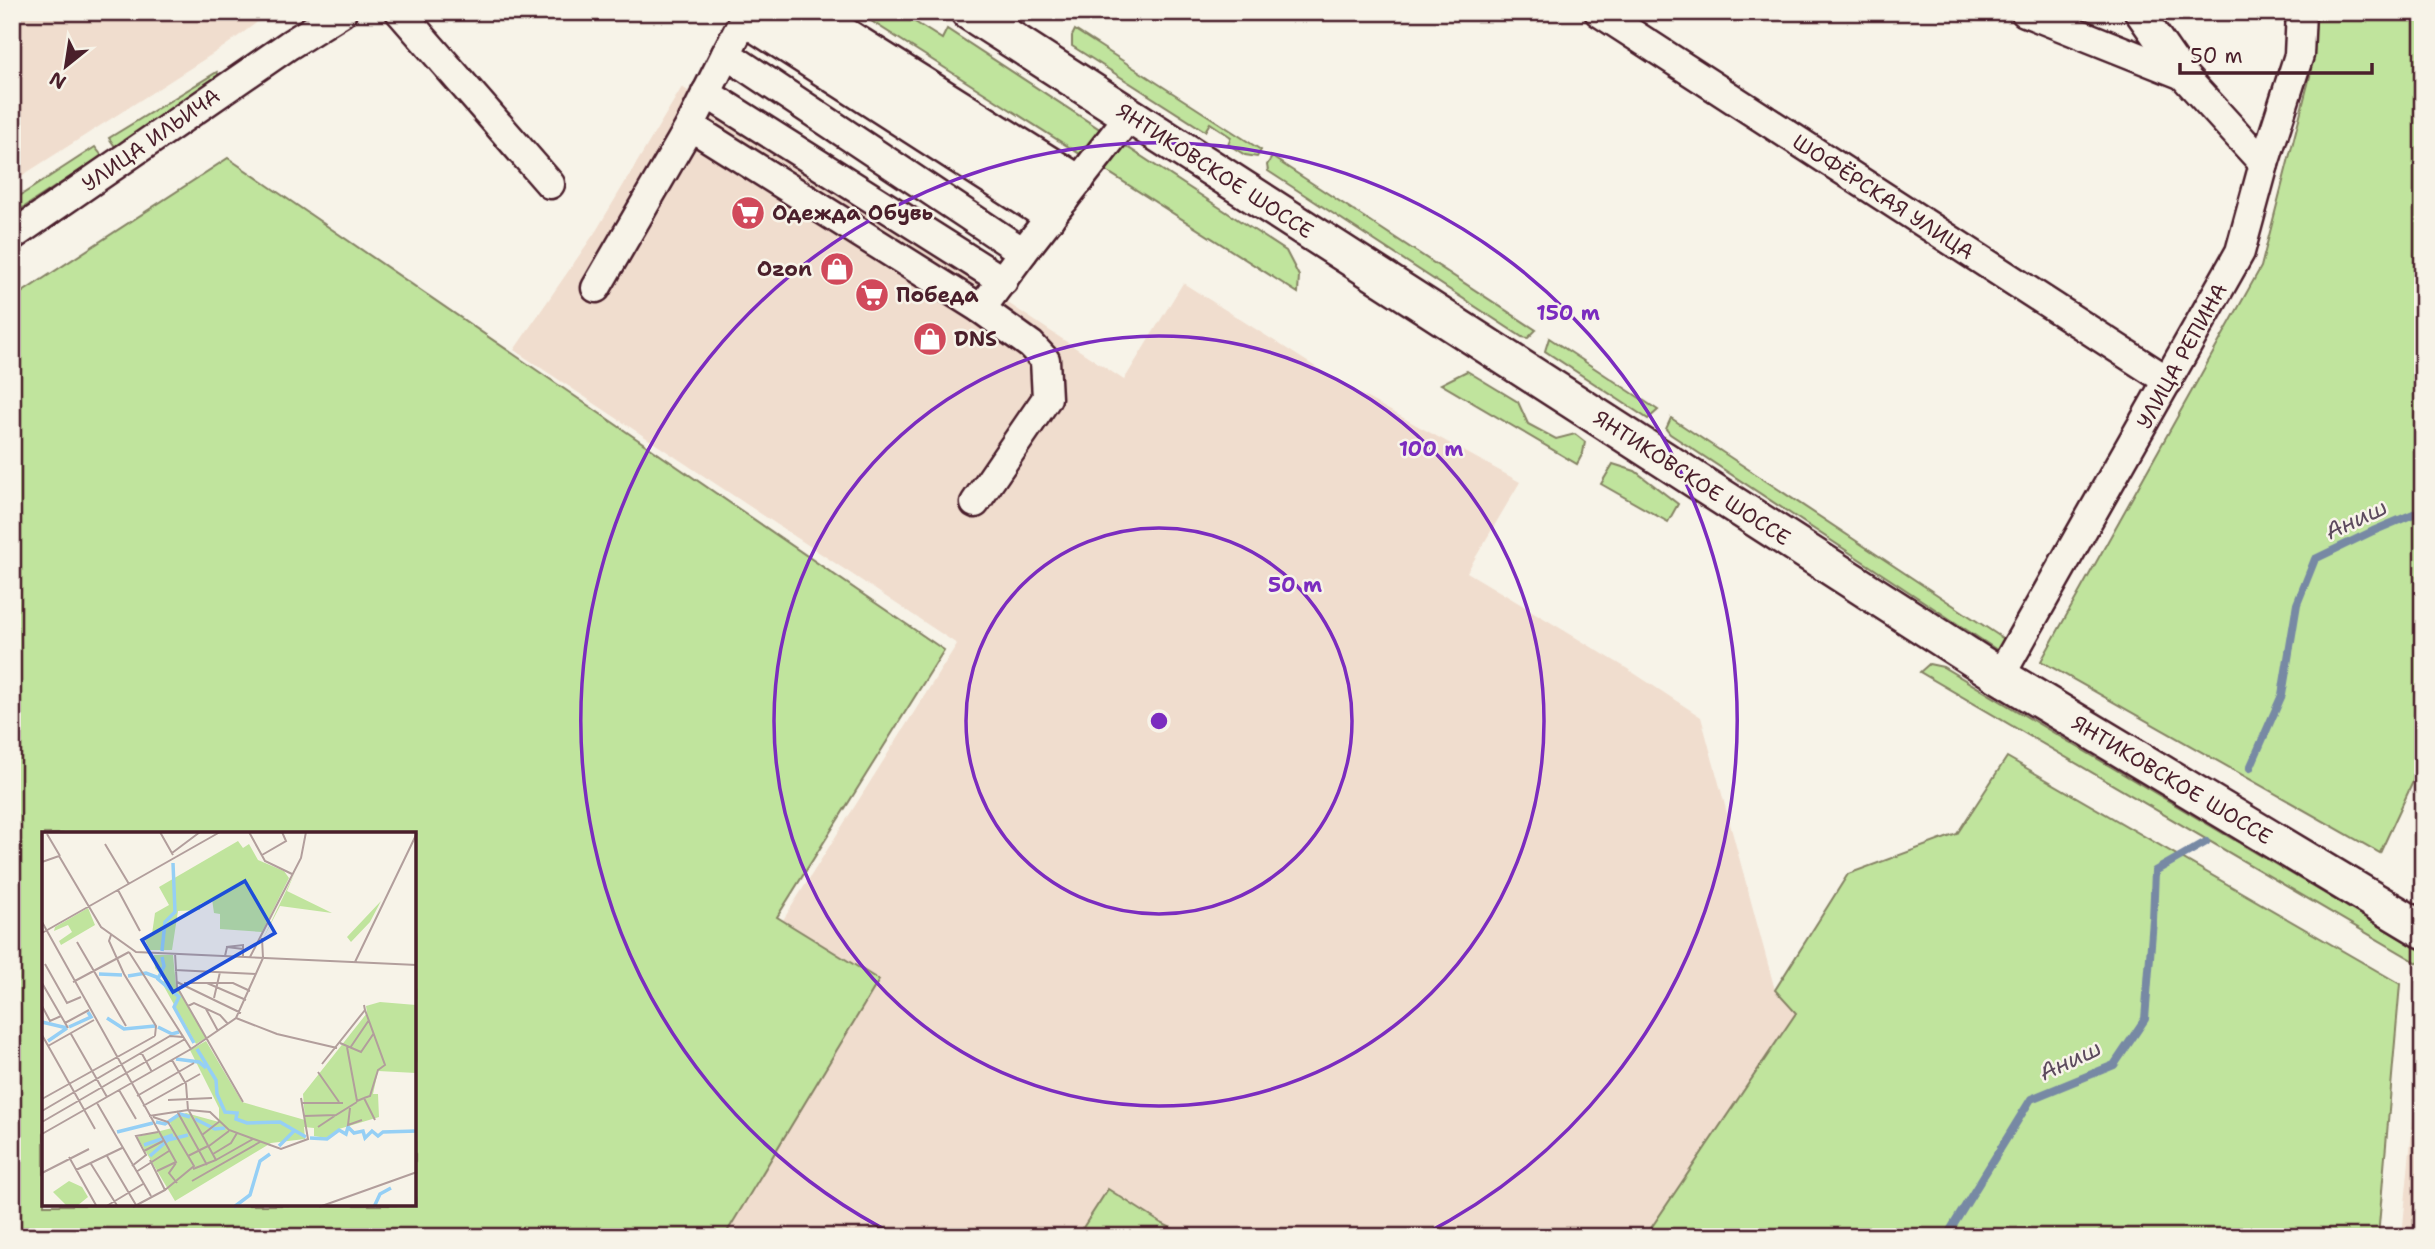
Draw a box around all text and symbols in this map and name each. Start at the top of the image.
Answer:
north arrow [32,32,102,102]
scale bar [2180,32,2372,76]
text: 50 m [2190,42,2243,70]
text: N [45,66,71,95]
street label: УЛИЦА ИЛЬИЧА [76,82,226,198]
street label: ЯНТИКОВСКОЕ ШОССЕ [1111,97,1319,245]
street label: ШОФЁРСКАЯ УЛИЦА [1787,128,1979,266]
supermarket icon: Одежда Обувь [729,194,767,232]
place label: Одежда Обувь [772,199,933,227]
shop icon: Ozon [818,250,856,288]
place label: Ozon [757,255,812,283]
supermarket icon: Победа [853,276,891,314]
street label: УЛИЦА РЕПИНА [2130,278,2234,434]
place label: Победа [896,281,979,309]
text: 150 m [1536,299,1600,327]
shop icon: DNS [911,320,949,358]
place label: DNS [954,325,997,353]
street label: ЯНТИКОВСКОЕ ШОССЕ [1588,404,1796,552]
text: 100 m [1399,435,1463,463]
water label: Аниш [2320,492,2392,546]
text: 50 m [1268,571,1322,599]
centre of rings [1147,709,1171,733]
street label: ЯНТИКОВСКОЕ ШОССЕ [2067,709,2277,851]
inset map [42,832,416,1207]
water label: Аниш [2034,1033,2106,1087]

